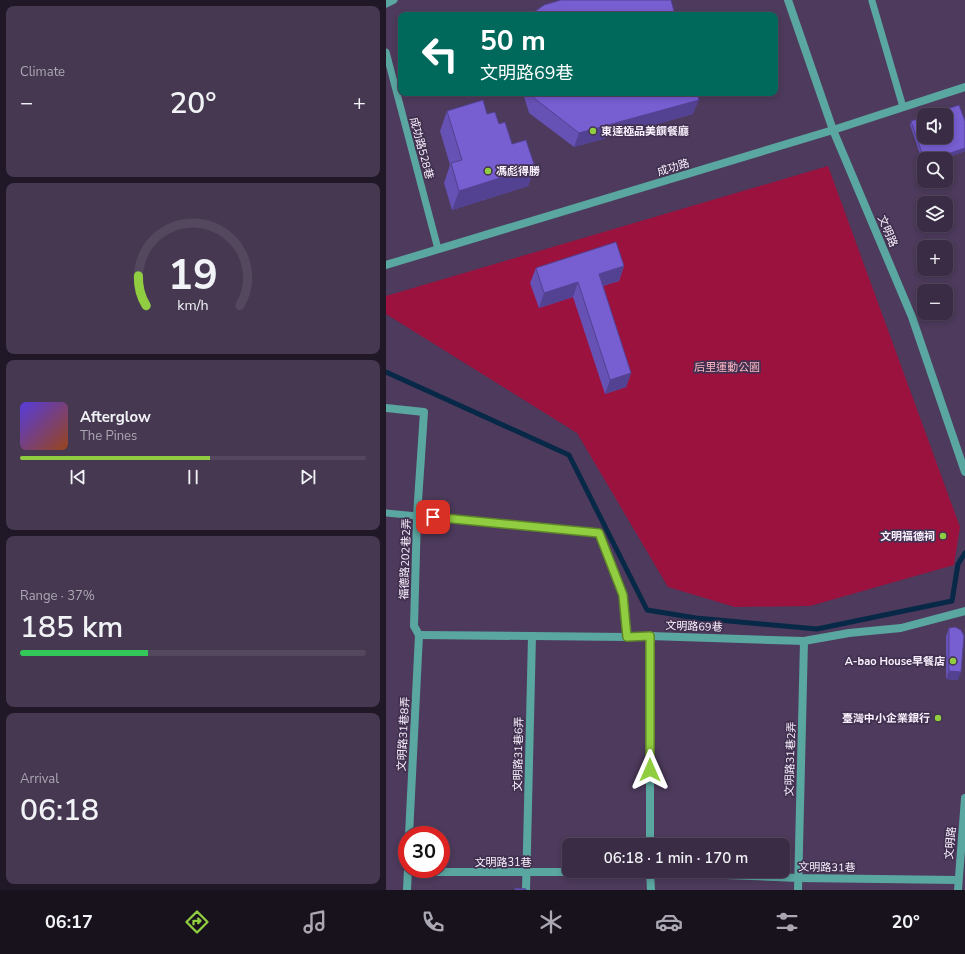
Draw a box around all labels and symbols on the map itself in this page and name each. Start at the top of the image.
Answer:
street label: 成功路528巷 [406,115,437,181]
place label: 東達極品美饌餐廳 [601,124,689,139]
marker: 東達極品美饌餐廳 [588,126,598,136]
street label: 成功路 [655,155,691,179]
place label: 馮彪得勝 [496,164,540,179]
marker: 馮彪得勝 [483,166,493,176]
street label: 文明路 [874,213,901,249]
park label: 后里運動公園 [694,360,760,375]
pin [416,500,450,534]
street label: 福德路202巷2弄 [397,518,414,600]
place label: 文明福德祠 [880,529,935,544]
marker: 文明福德祠 [938,531,948,541]
street label: 文明路69巷 [665,618,723,635]
place label: A-bao House早餐店 [845,654,945,669]
marker: A-bao House早餐店 [948,656,958,666]
street label: 文明路31巷8弄 [394,696,413,772]
place label: 臺灣中小企業銀行 [842,711,930,726]
marker: 臺灣中小企業銀行 [933,713,943,723]
street label: 文明路31巷6弄 [510,716,527,792]
street label: 文明路31巷2弄 [782,721,799,797]
position arrow [629,749,671,791]
speed limit sign: 30 [398,826,450,878]
street label: 文明路 [942,826,959,860]
street label: 文明路31巷 [474,855,532,870]
street label: 文明路31巷 [798,860,856,875]

